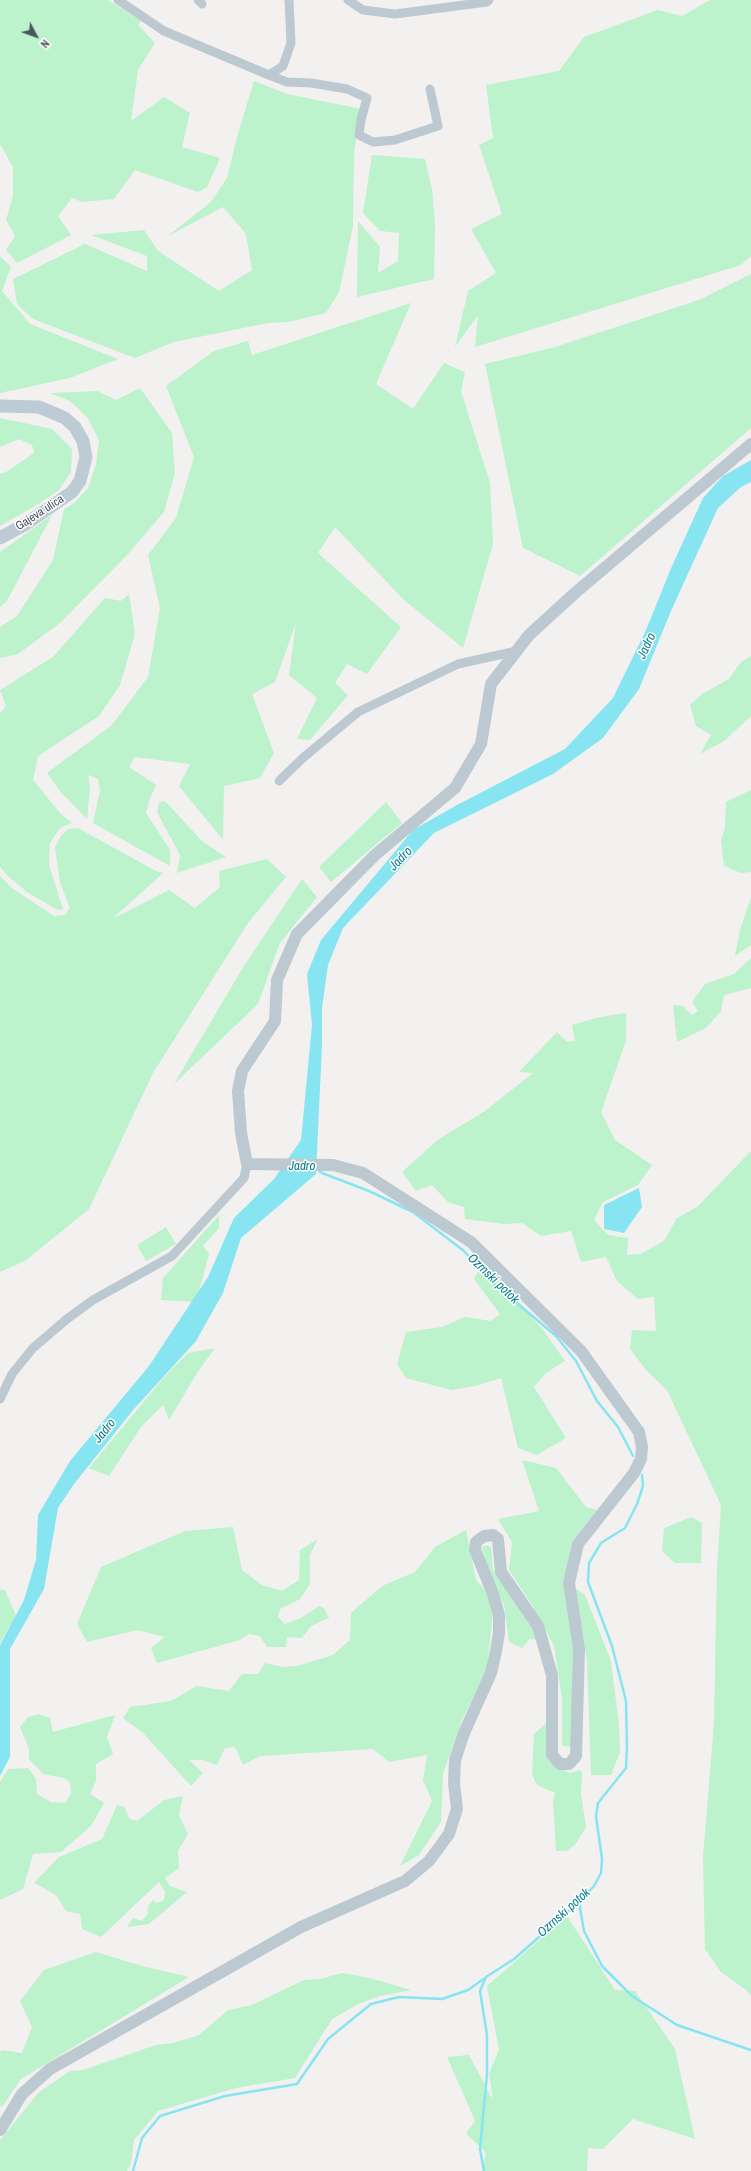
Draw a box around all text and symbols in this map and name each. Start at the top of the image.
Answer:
north arrow [16,16,56,56]
text: N [38,37,52,51]
street label: Gajeva ulica [13,492,67,534]
water label: Jadro [634,631,660,661]
water label: Jadro [386,844,416,874]
water label: Jadro [289,1159,315,1175]
water label: Ozrnski potok [464,1251,522,1307]
water label: Jadro [91,1416,119,1446]
water label: Ozrnski potok [534,1885,594,1941]

